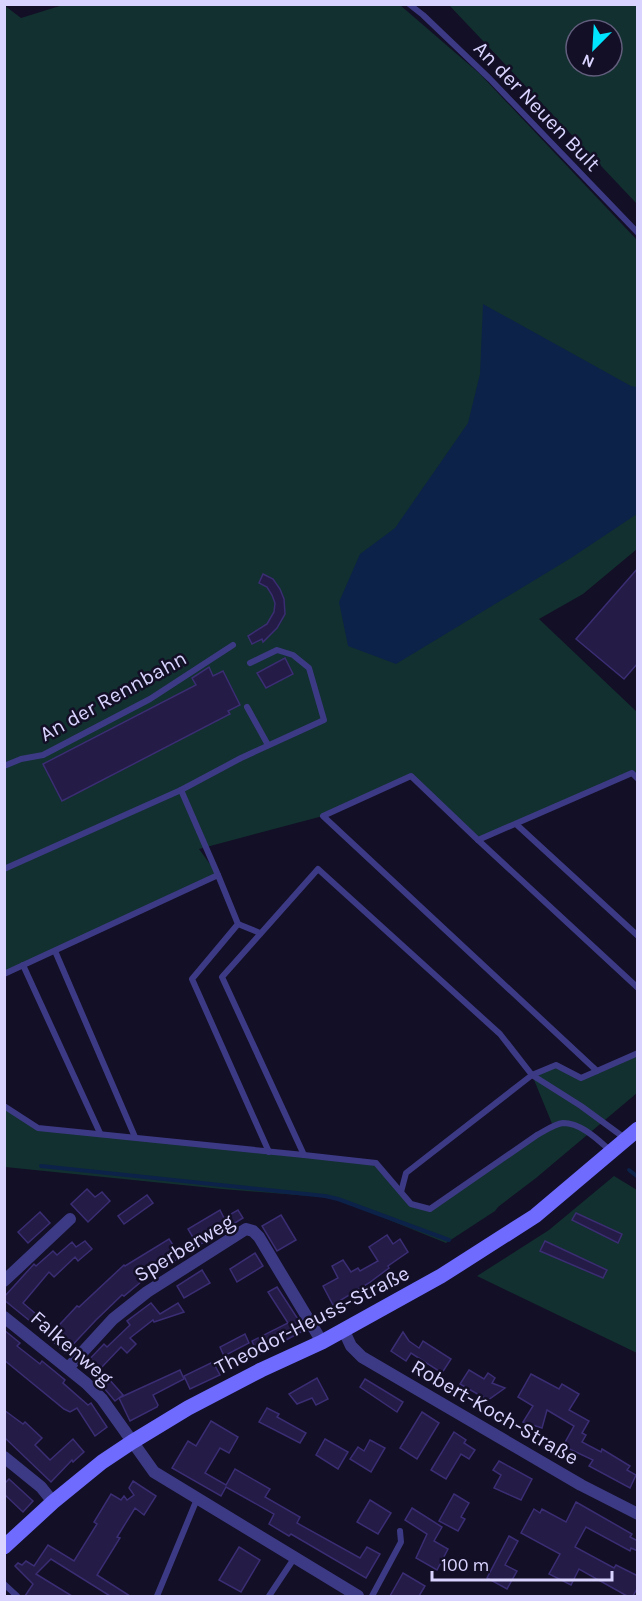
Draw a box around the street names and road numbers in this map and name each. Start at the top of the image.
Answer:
street label: An der Neuen Bult [468,36,606,176]
street label: An der Rennbahn [36,646,190,746]
street label: Sperberweg [130,1209,238,1287]
street label: Theodor-Heuss-Straße [211,1261,413,1379]
street label: Falkenweg [26,1306,118,1390]
street label: Robert-Koch-Straße [407,1354,583,1470]

